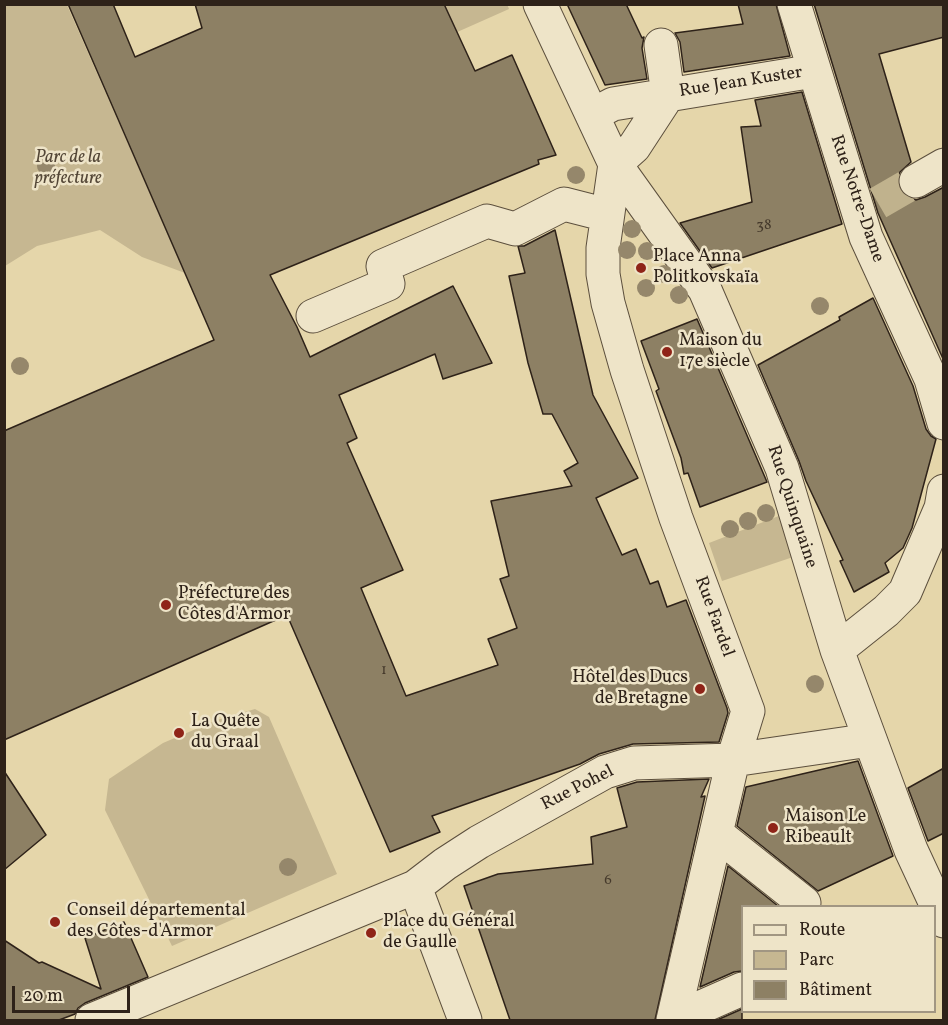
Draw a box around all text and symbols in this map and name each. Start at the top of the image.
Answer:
street label: Rue Jean Kuster [678,63,804,103]
street label: Rue Notre-Dame [824,132,888,266]
park label: Parc de la préfecture [34,148,102,190]
house number: 38 [756,217,772,235]
place label: Place Anna Politkovskaïa [653,247,759,290]
marker: Place Anna Politkovskaïa [634,261,648,275]
place label: Maison du 17e siècle [679,331,762,374]
marker: Maison du 17e siècle [660,345,674,359]
street label: Rue Quinquaine [761,443,821,571]
street label: Rue Fardel [688,574,738,660]
place label: Préfecture des Côtes d'Armor [178,584,290,626]
marker: Préfecture des Côtes d'Armor [159,598,173,612]
house number: 1 [381,662,387,680]
place label: Hôtel des Ducs de Bretagne [572,668,688,710]
marker: Hôtel des Ducs de Bretagne [693,682,707,696]
place label: La Quête du Graal [191,712,260,754]
marker: La Quête du Graal [172,726,186,740]
street label: Rue Pohel [538,762,618,816]
place label: Maison Le Ribeault [785,807,866,850]
marker: Maison Le Ribeault [766,821,780,835]
house number: 6 [604,872,612,890]
place label: Conseil départemental des Côtes-d'Armor [67,901,246,944]
legend [741,905,936,1013]
place label: Place du Général de Gaulle [383,912,515,954]
marker: Conseil départemental des Côtes-d'Armor [48,915,62,929]
text: Route [799,918,845,943]
marker: Place du Général de Gaulle [364,926,378,940]
text: Parc [799,948,834,973]
scale bar [15,974,134,1012]
text: Bâtiment [799,978,872,1003]
text: 20 m [23,984,63,1009]

